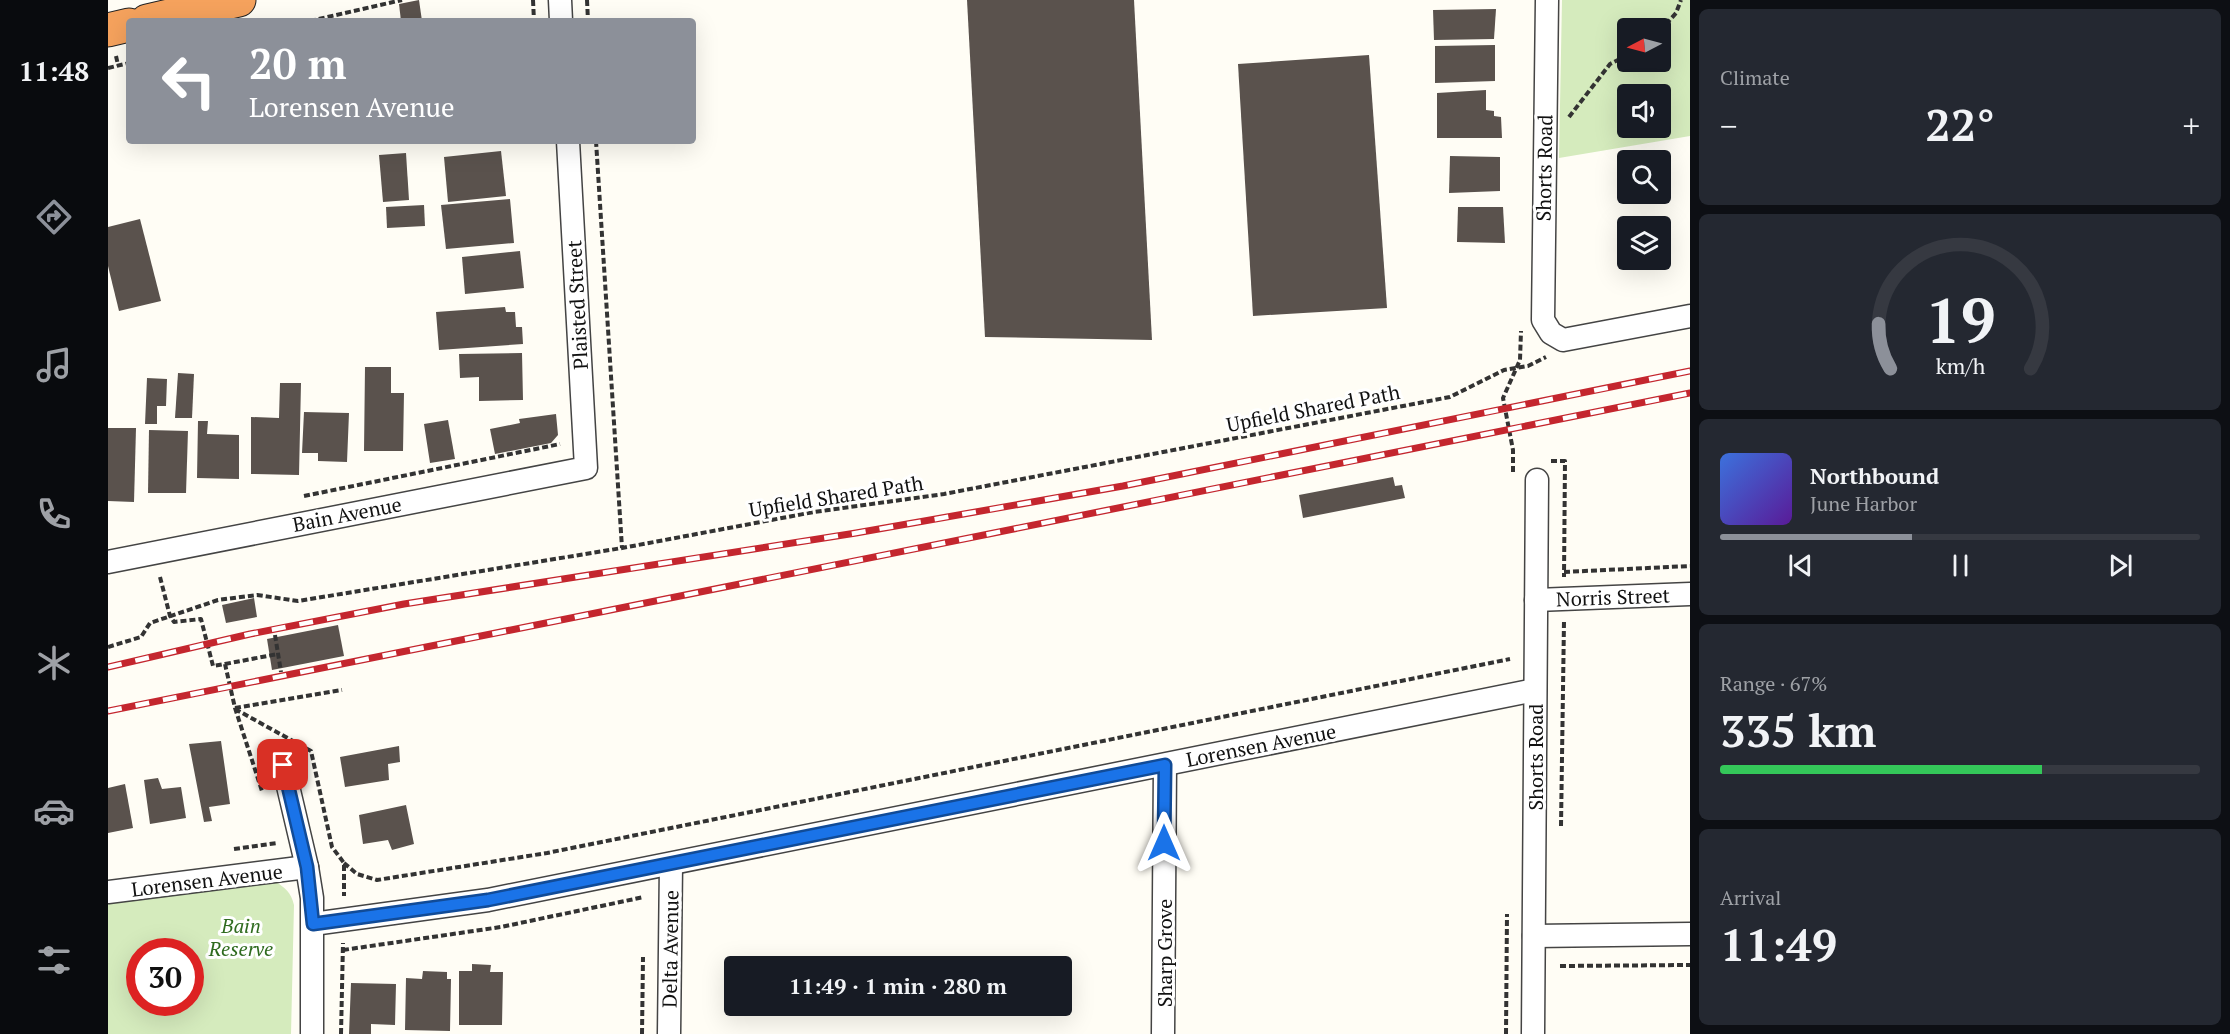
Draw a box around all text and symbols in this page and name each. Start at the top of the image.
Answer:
north arrow [1617,18,1671,72]
map controls [1617,18,1671,270]
text: 20 m [249,35,347,91]
icon: left [150,42,228,120]
text: 11:48 [19,53,89,89]
text: Climate [1720,64,1790,91]
button: sound [1617,84,1671,138]
text: Lorensen Avenue [249,89,455,125]
text: 22° [1925,94,1995,154]
text: − [1720,104,1738,147]
text: + [2182,104,2200,147]
street label: Shorts Road [1530,114,1558,222]
button: search [1617,150,1671,204]
icon: directions [33,196,75,238]
button: layers [1617,216,1671,270]
street label: Plaisted Street [560,239,594,370]
text: 19 [1925,278,1995,361]
icon: music [33,344,75,386]
text: km/h [1935,352,1985,380]
street label: Upfield Shared Path [1224,378,1402,438]
text: Northbound [1810,461,1939,490]
street label: Upfield Shared Path [747,469,925,523]
street label: Bain Avenue [290,490,404,538]
text: June Harbor [1810,490,1917,517]
icon: phone [33,493,75,535]
icon: previous [1784,549,1817,582]
icon: pause [1944,549,1977,582]
icon: next [2104,549,2137,582]
street label: Norris Street [1556,581,1671,612]
icon: climate [33,642,75,684]
text: Range · 67% [1720,670,1827,697]
text: 335 km [1720,700,1876,760]
street label: Shorts Road [1522,704,1549,810]
street label: Lorensen Avenue [1184,717,1338,773]
pin [257,739,308,790]
icon: arrive [266,748,299,781]
icon: car [33,790,75,832]
position arrow [1132,811,1196,875]
street label: Lorensen Avenue [130,857,284,903]
text: Arrival [1720,884,1781,911]
street label: Delta Avenue [655,890,685,1008]
street label: Sharp Grove [1151,899,1178,1007]
park label: Bain Reserve [208,912,273,962]
text: 11:49 [1720,914,1837,974]
speed limit sign: 30 [126,938,204,1016]
icon: filters [33,939,75,981]
text: 11:49 · 1 min · 280 m [789,971,1007,1000]

